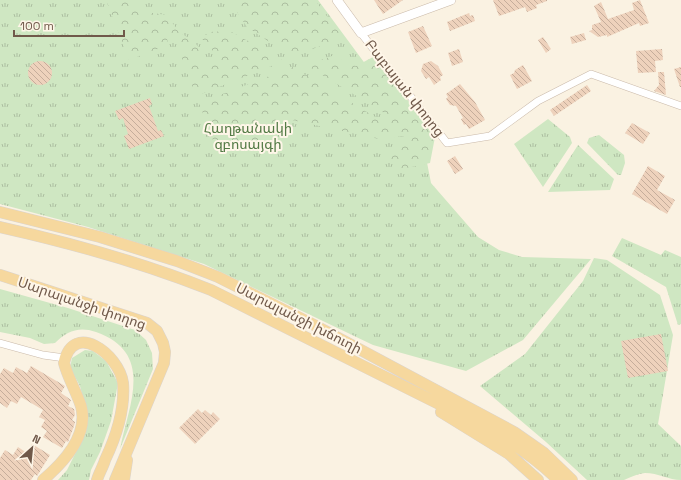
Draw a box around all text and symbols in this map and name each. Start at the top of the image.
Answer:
scale bar [14,12,124,38]
text: 100 m [20,18,54,34]
street label: Բաբայան փողոց [361,36,449,140]
park label: Հաղթանակի զբոսայգի [204,119,292,153]
street label: Սարալանջի փողոց [15,273,149,333]
street label: Սարալանջի խճուղի [233,278,365,358]
north arrow [12,428,52,468]
text: N [30,431,43,447]

